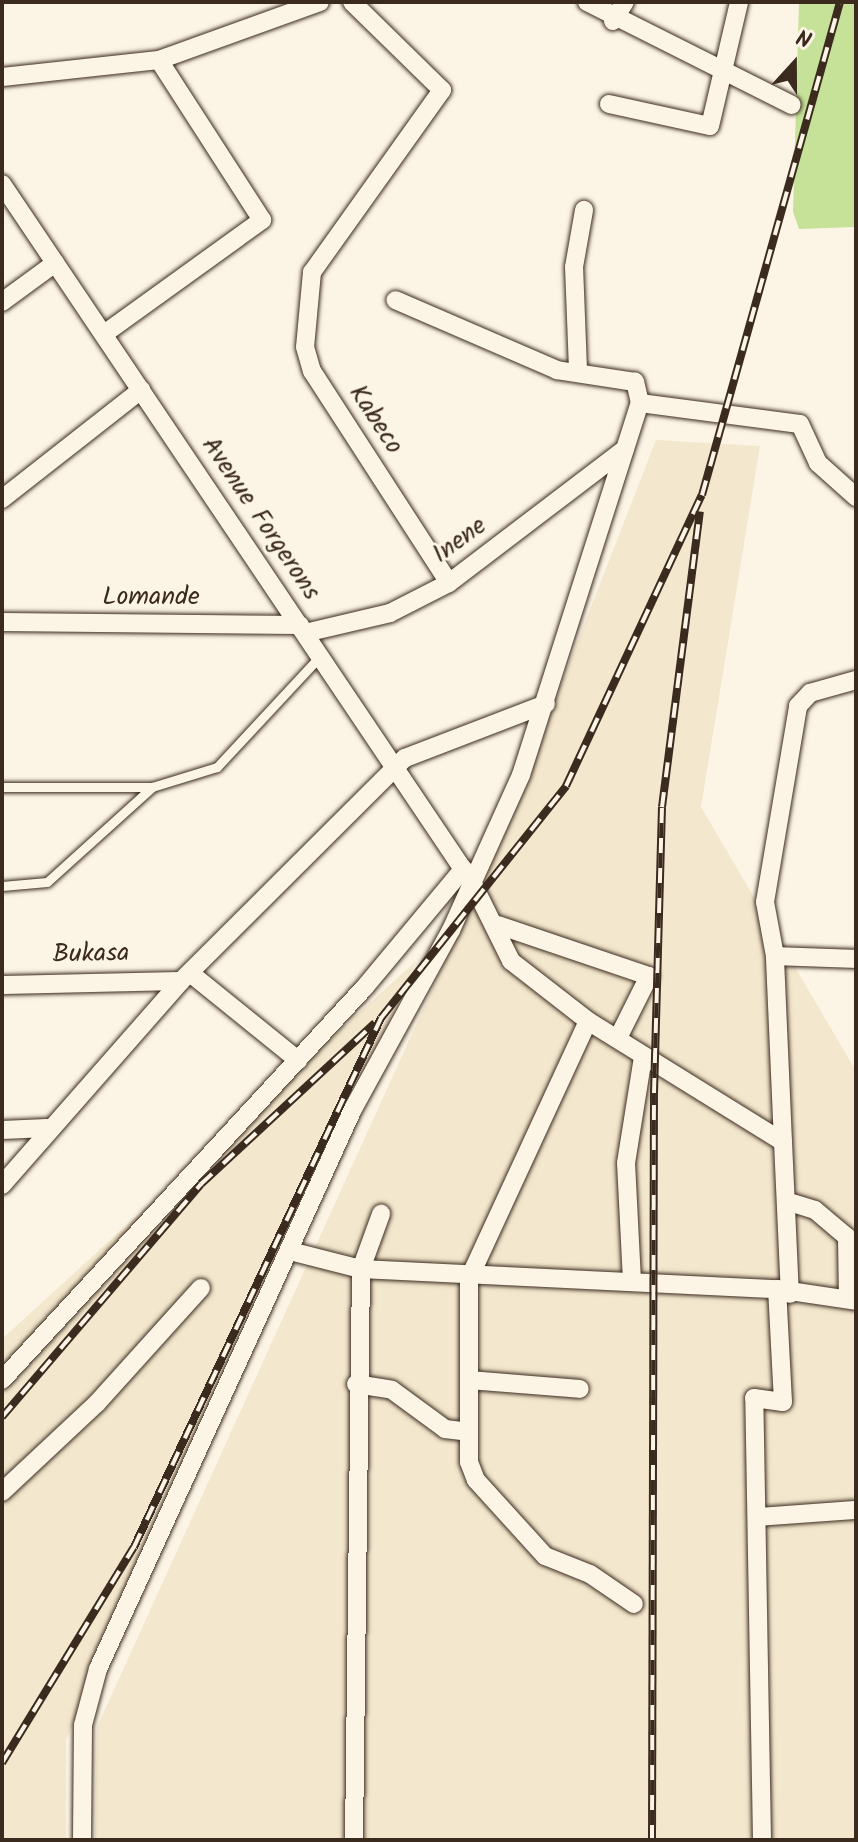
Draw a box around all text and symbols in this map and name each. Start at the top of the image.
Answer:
text: N [790,22,816,60]
north arrow [754,24,834,104]
street label: Kabeco [341,380,409,460]
street label: Avenue Forgerons [194,431,326,607]
street label: Inene [427,511,493,571]
street label: Lomande [102,582,200,614]
street label: Bukasa [52,939,130,971]

